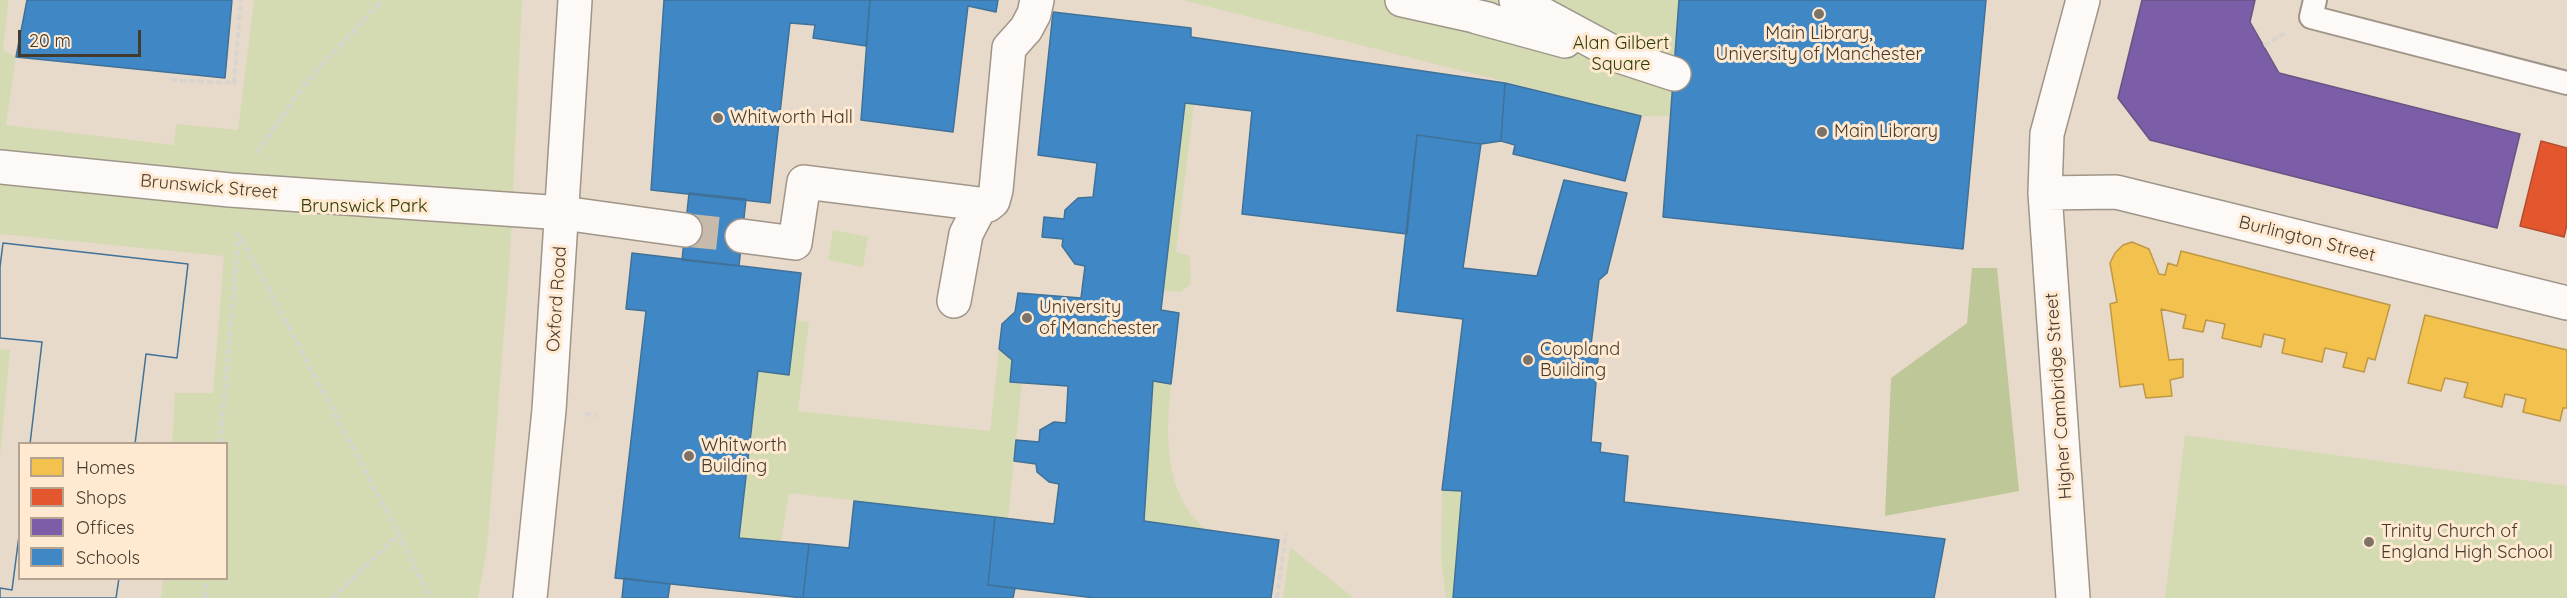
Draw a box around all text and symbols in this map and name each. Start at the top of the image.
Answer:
marker: Main Library, University of Manchester [1812,7,1826,21]
scale bar [21,18,144,56]
place label: Main Library, University of Manchester [1716,23,1922,66]
text: 20 m [29,29,71,52]
park label: Alan Gilbert Square [1573,33,1669,76]
place label: Whitworth Hall [730,107,853,129]
marker: Whitworth Hall [711,111,725,125]
place label: Main Library [1834,121,1938,143]
marker: Main Library [1815,125,1829,139]
street label: Brunswick Street [139,170,279,204]
park label: Brunswick Park [300,196,428,218]
street label: Burlington Street [2237,212,2377,266]
street label: Oxford Road [543,245,571,353]
street label: Higher Cambridge Street [2041,292,2077,500]
place label: University of Manchester [1039,297,1159,340]
marker: University of Manchester [1020,311,1034,325]
place label: Coupland Building [1540,339,1620,382]
marker: Coupland Building [1521,353,1535,367]
place label: Whitworth Building [701,435,787,478]
legend [18,442,228,580]
marker: Whitworth Building [682,449,696,463]
text: Homes [76,456,135,479]
text: Shops [76,486,127,509]
text: Offices [76,516,135,539]
place label: Trinity Church of England High School [2381,521,2553,564]
marker: Trinity Church of England High School [2362,535,2376,549]
text: Schools [76,546,140,569]

